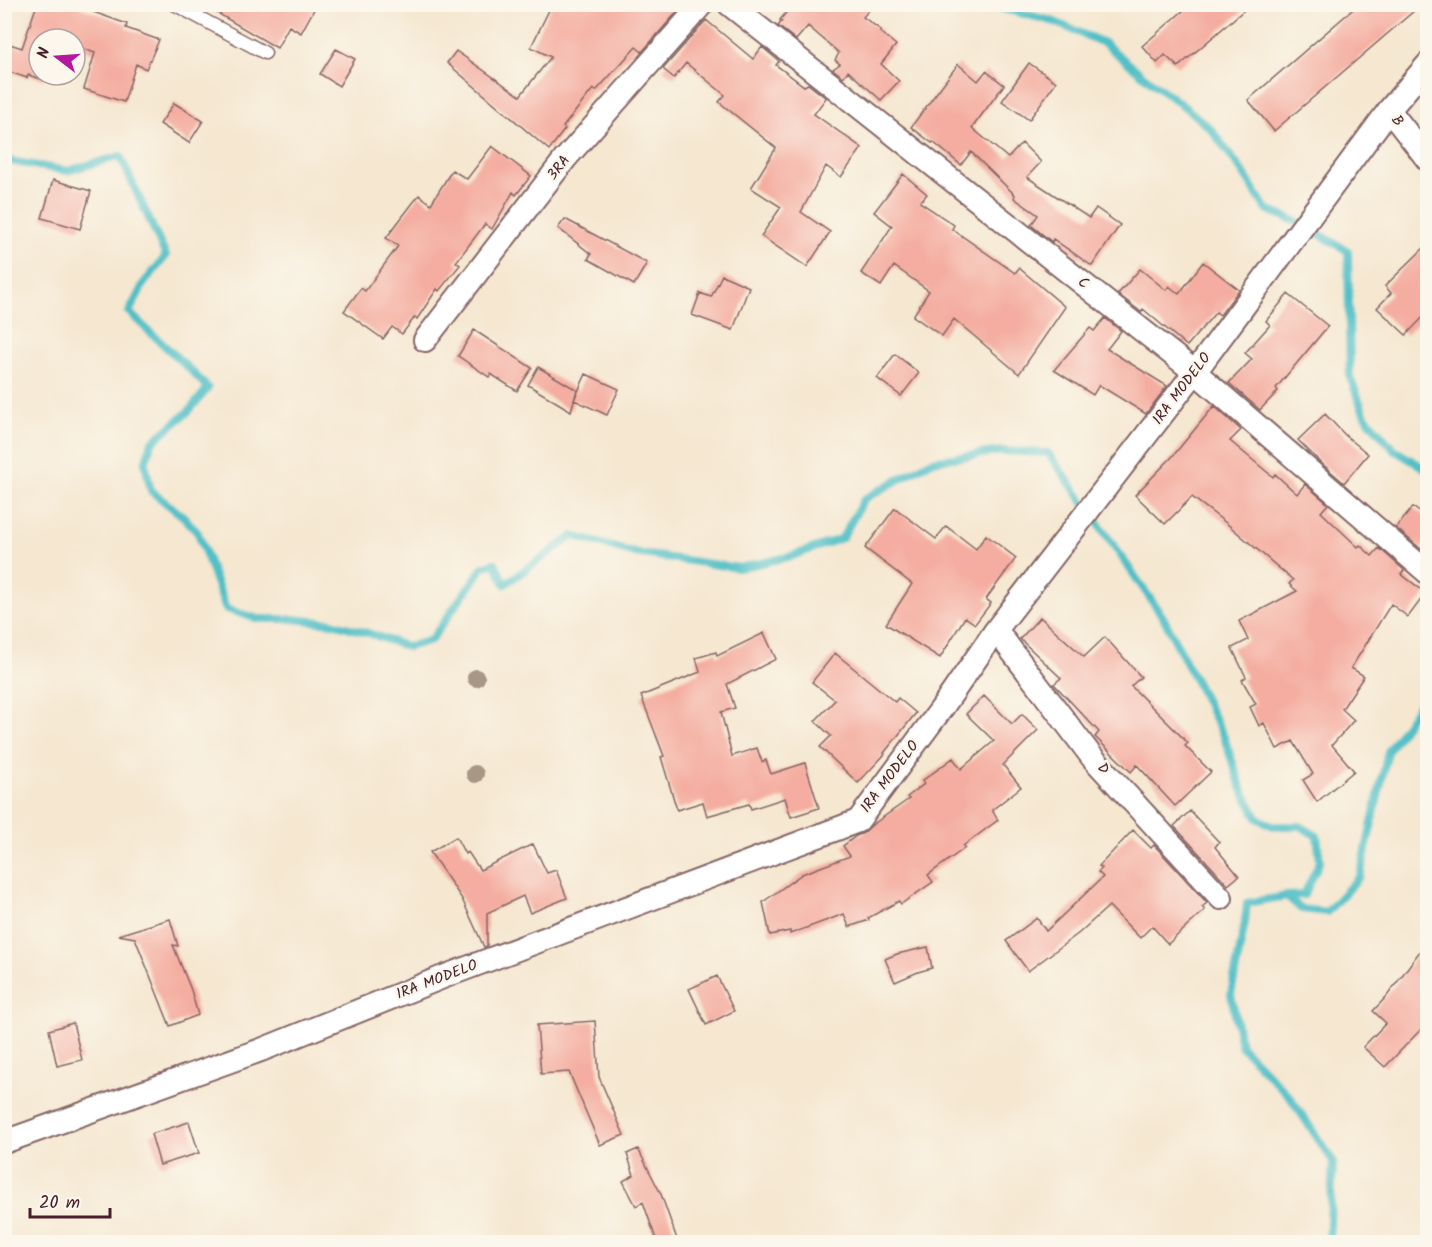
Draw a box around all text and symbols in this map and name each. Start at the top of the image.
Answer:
north arrow [27,27,87,87]
text: N [31,45,58,62]
street label: B [1385,110,1409,132]
street label: 3RA [541,150,577,186]
street label: C [1072,271,1094,295]
street label: 1RA MODELO [1147,348,1217,430]
street label: 1RA MODELO [855,736,925,818]
street label: D [1091,757,1115,781]
street label: 1RA MODELO [393,953,481,1007]
scale bar [30,1181,110,1219]
text: 20 m [39,1189,80,1218]

